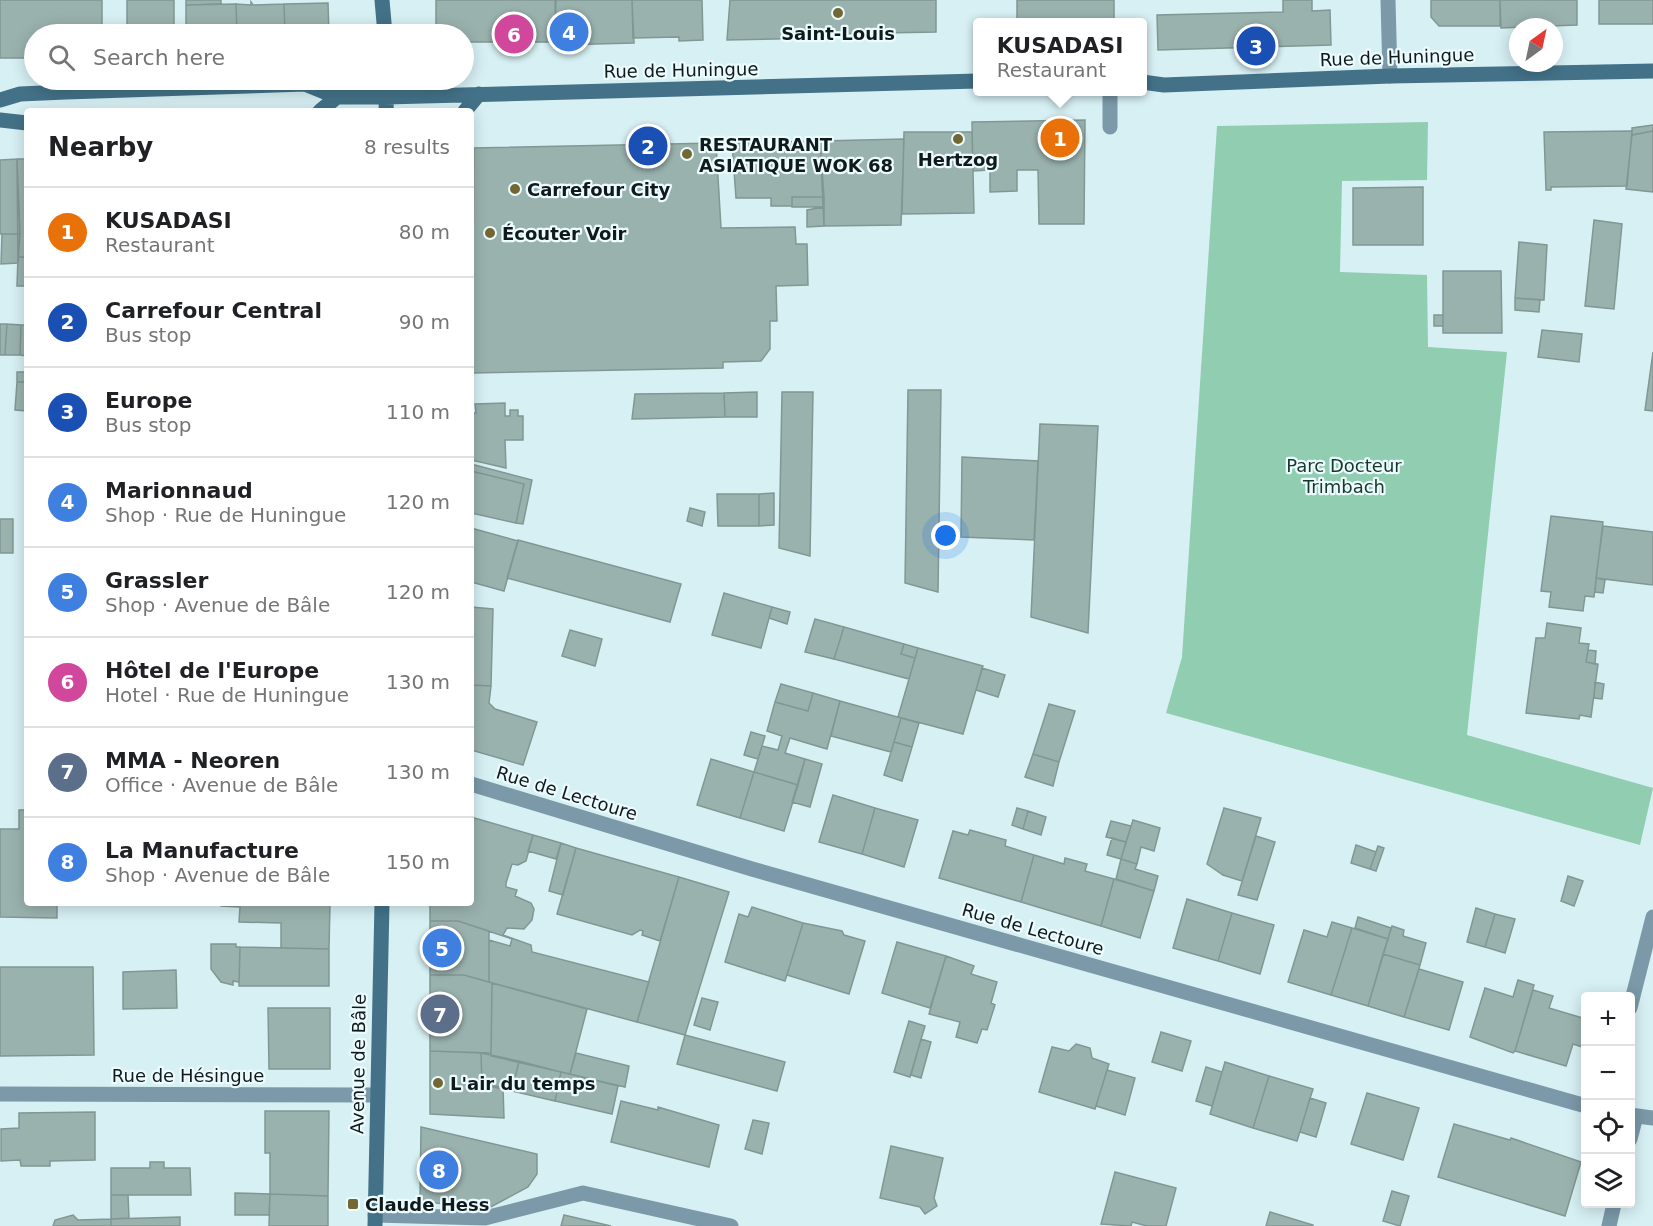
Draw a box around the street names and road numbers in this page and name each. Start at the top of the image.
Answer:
street label: Rue de Huningue [1319,44,1475,70]
street label: Rue de Huningue [603,58,759,82]
street label: Rue de Lectoure [494,762,640,824]
street label: Rue de Lectoure [960,899,1106,959]
street label: Avenue de Bâle [346,994,370,1134]
street label: Rue de Hésingue [112,1065,264,1086]

